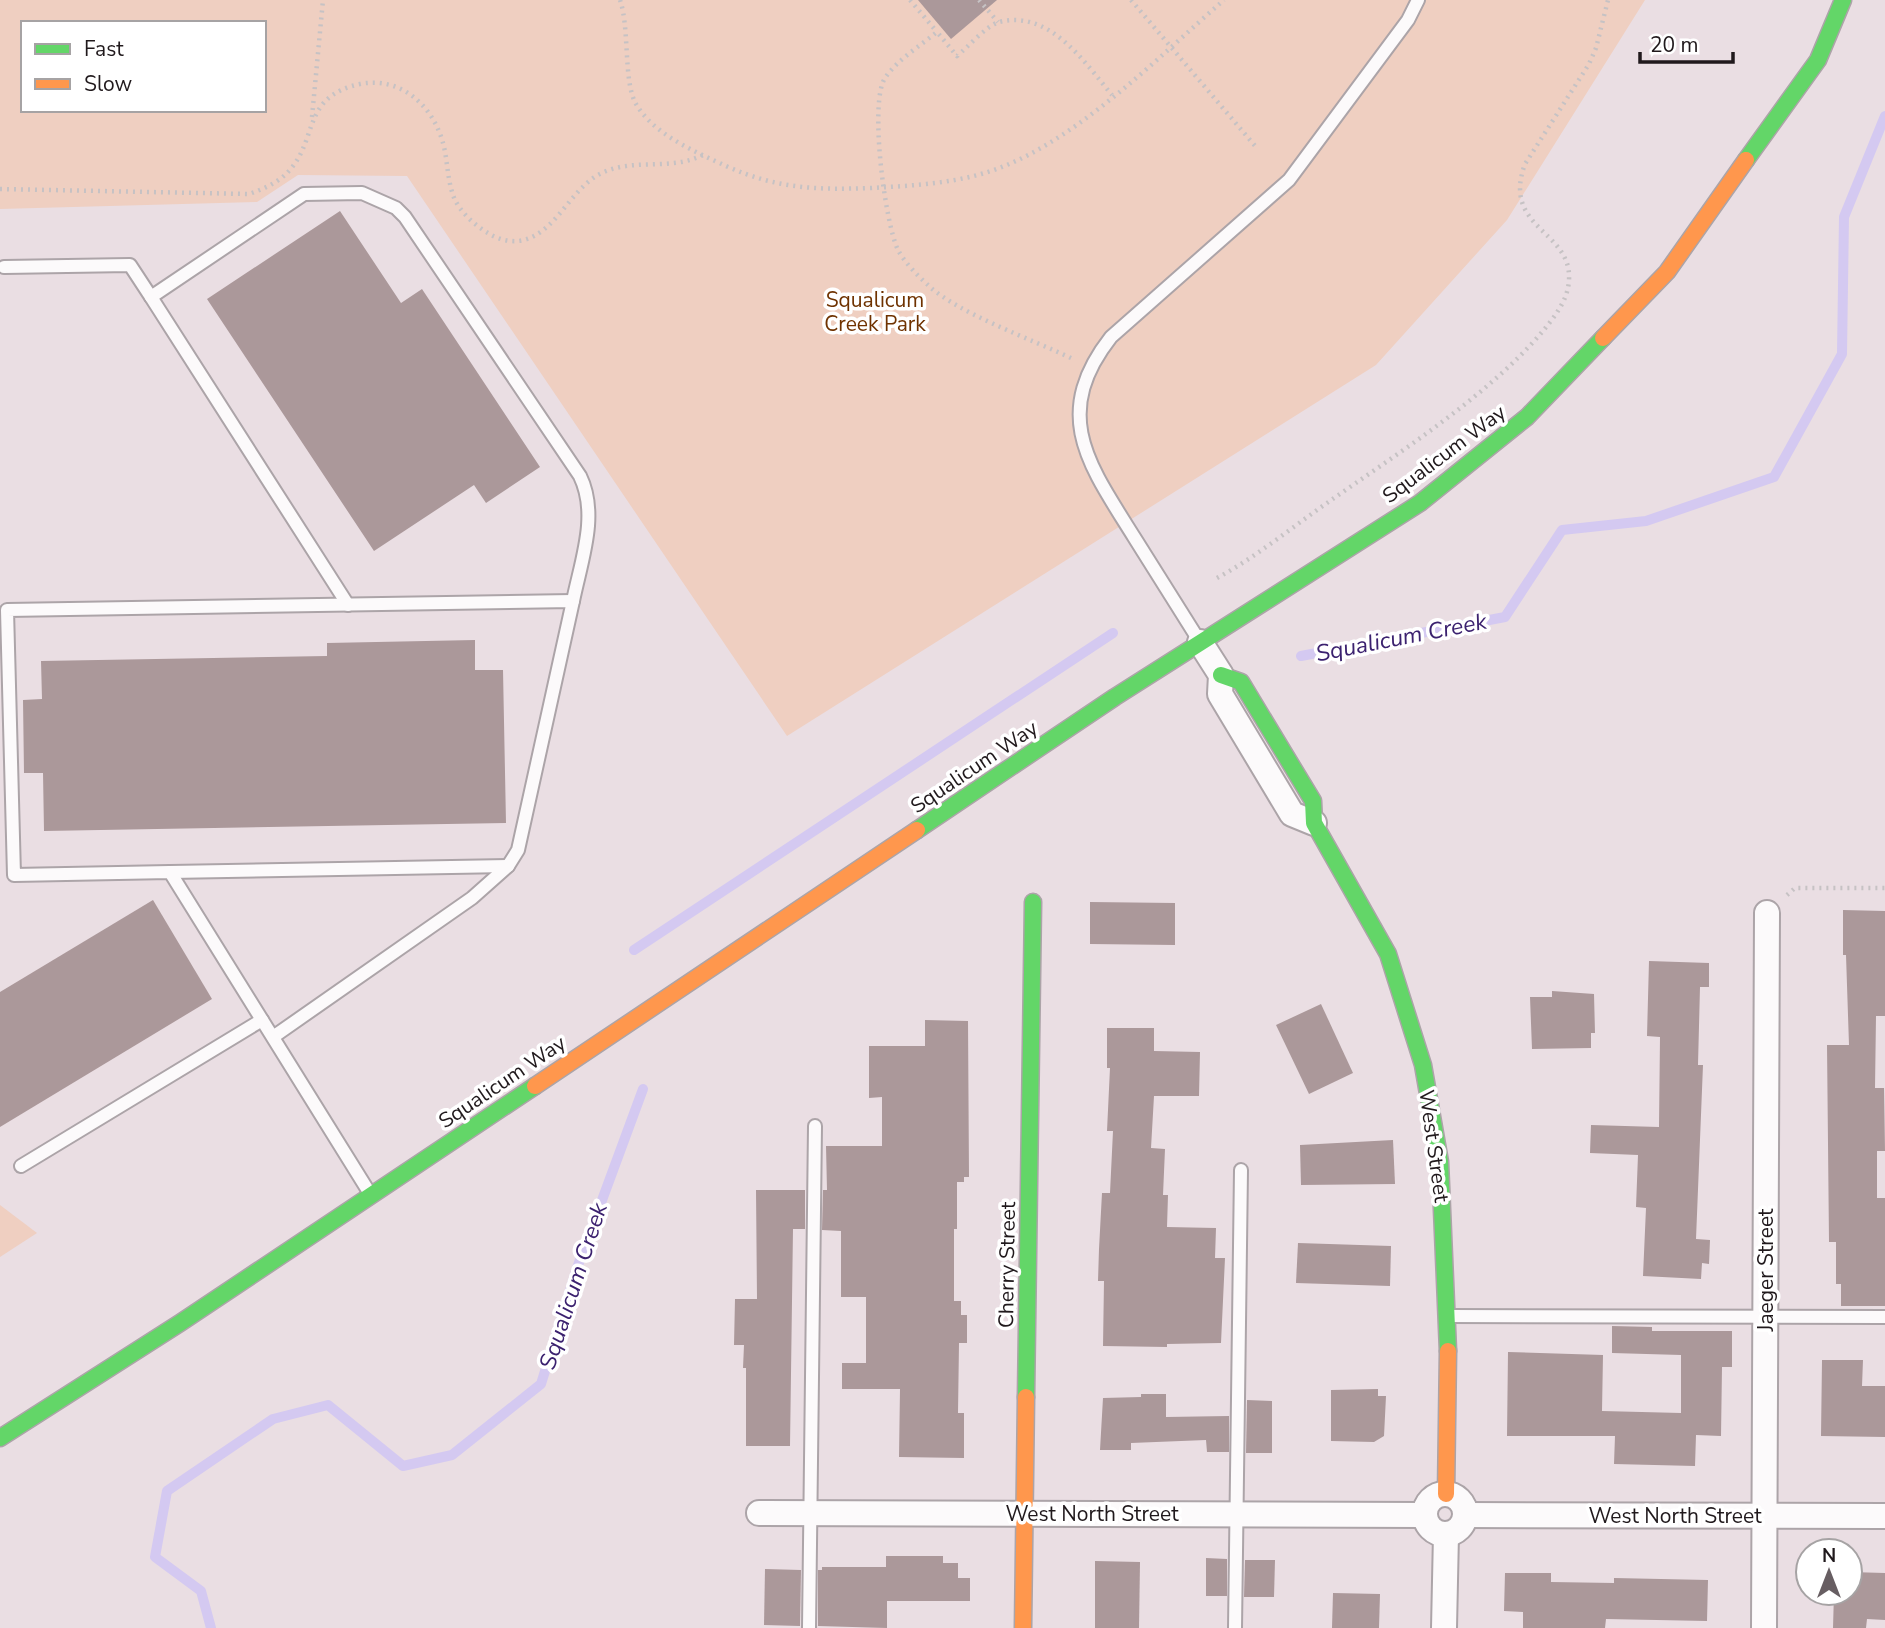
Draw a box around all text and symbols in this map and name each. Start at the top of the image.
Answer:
legend [21,21,266,112]
scale bar [1640,21,1733,65]
text: 20 m [1650,31,1699,59]
text: Fast [84,35,124,63]
text: Slow [84,70,133,98]
park label: Squalicum Creek Park [824,286,926,338]
street label: Squalicum Way [1377,398,1512,510]
water label: Squalicum Creek [1313,606,1490,669]
street label: Squalicum Way [905,714,1043,820]
street label: Squalicum Way [433,1029,571,1135]
street label: West Street [1412,1088,1456,1205]
water label: Squalicum Creek [532,1198,615,1373]
street label: Cherry Street [992,1201,1022,1328]
street label: Jaeger Street [1752,1208,1780,1332]
street label: West North Street [1005,1500,1179,1528]
street label: West North Street [1588,1502,1762,1530]
north arrow [1794,1537,1864,1607]
text: N [1822,1543,1836,1569]

